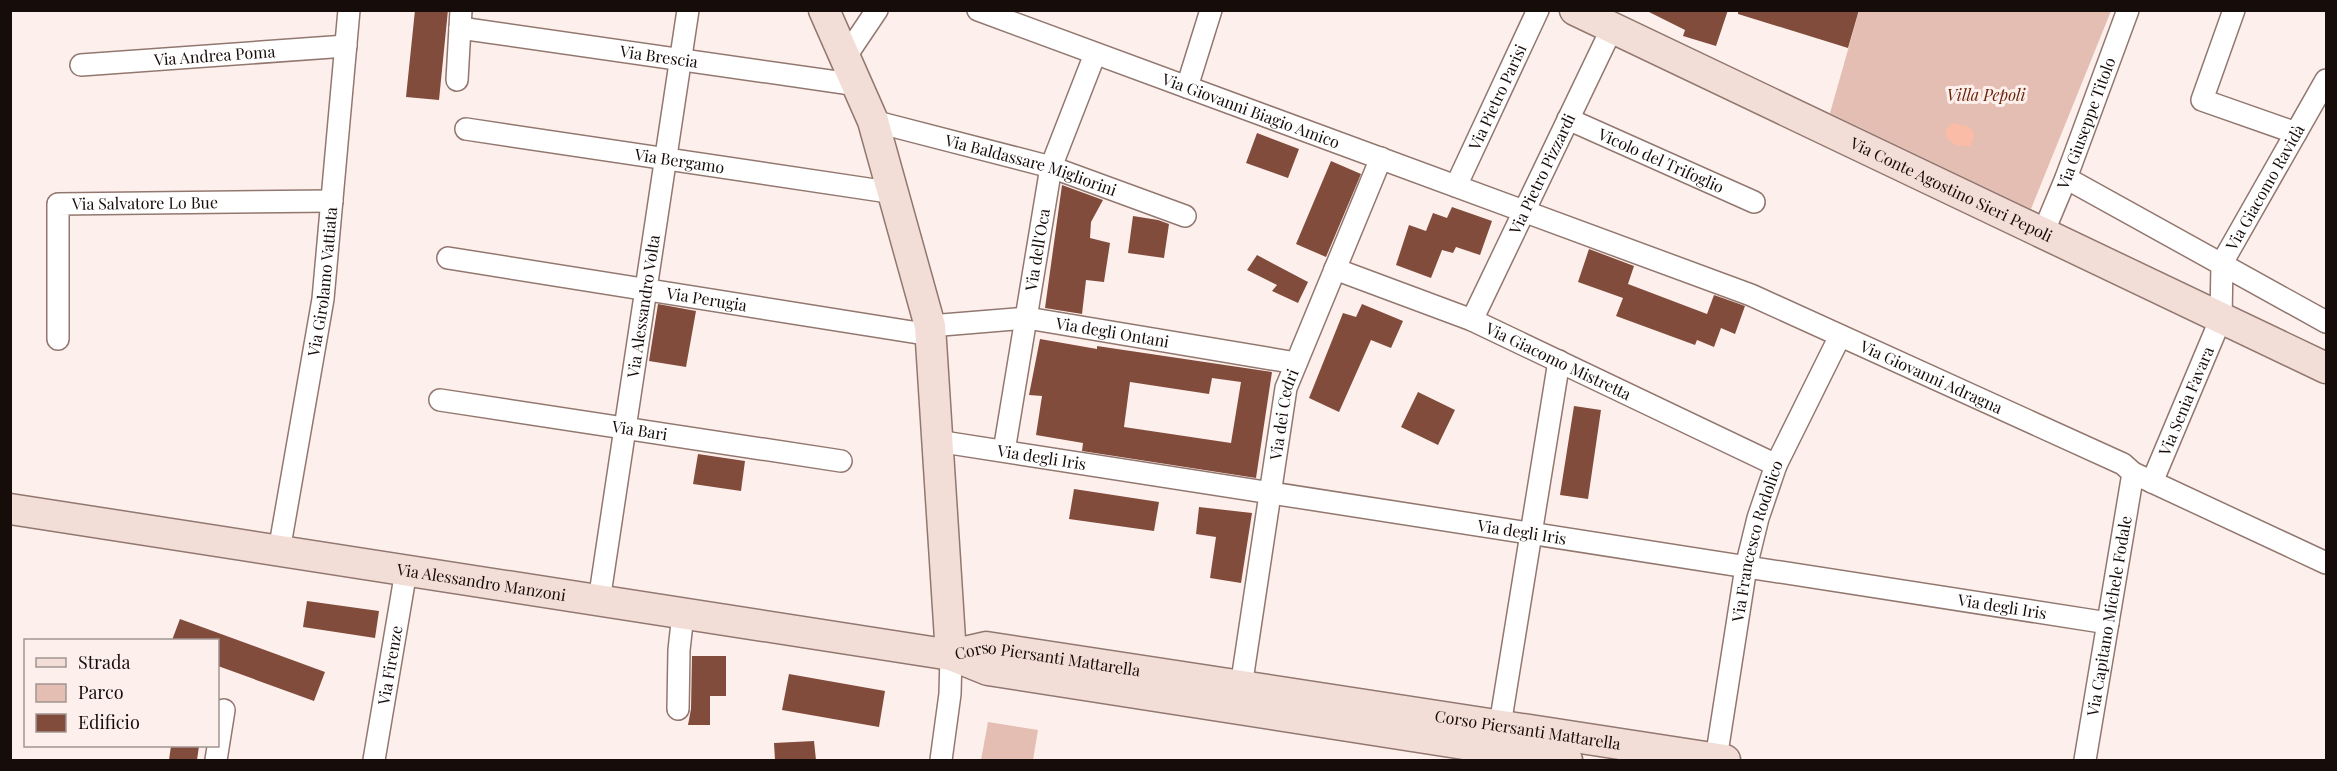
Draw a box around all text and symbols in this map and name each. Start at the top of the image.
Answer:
street label: Via Andrea Poma [152,40,276,70]
street label: Via Brescia [618,40,699,72]
street label: Via Pietro Parisi [1463,40,1531,154]
street label: Via Giuseppe Titolo [2051,54,2120,193]
street label: Via Giovanni Biagio Amico [1159,68,1343,153]
park label: Villa Pepoli [1947,84,2026,105]
street label: Via Pietro Pizzardi [1503,110,1580,239]
street label: Via Giacomo Ravidà [2220,120,2309,255]
street label: Vicolo del Trifoglio [1594,122,1728,197]
street label: Via Baldassare Migliorini [942,129,1120,200]
street label: Via Conte Agostino Sieri Pepoli [1846,131,2056,246]
street label: Via Bergamo [632,143,726,177]
street label: Via Salvatore Lo Bue [71,191,218,214]
street label: Via Girolamo Vattiata [302,206,341,359]
street label: Via dell'Oca [1019,207,1054,293]
street label: Via Alessandro Volta [622,233,664,380]
street label: Via Perugia [664,282,748,315]
street label: Via degli Ontani [1053,312,1171,352]
street label: Via Giacomo Mistretta [1482,317,1635,404]
street label: Via Giovanni Adragna [1856,335,2006,418]
street label: Via Senia Favara [2153,343,2218,459]
street label: Via dei Cedri [1264,365,1303,462]
street label: Via Bari [610,415,669,445]
street label: Via degli Iris [995,439,1088,474]
street label: Via Francesco Rodolico [1726,456,1787,624]
street label: Via degli Iris [1475,514,1568,549]
street label: Via Capitano Michele Fodale [2081,514,2136,719]
street label: Via Alessandro Manzoni [394,558,568,605]
street label: Via degli Iris [1955,589,2048,623]
street label: Via Firenze [372,624,407,708]
street label: Corso Piersanti Mattarella [953,636,1142,680]
legend [24,639,219,747]
text: Strada [78,650,131,674]
text: Parco [78,680,124,704]
street label: Corso Piersanti Mattarella [1433,705,1622,754]
text: Edificio [78,710,140,734]

